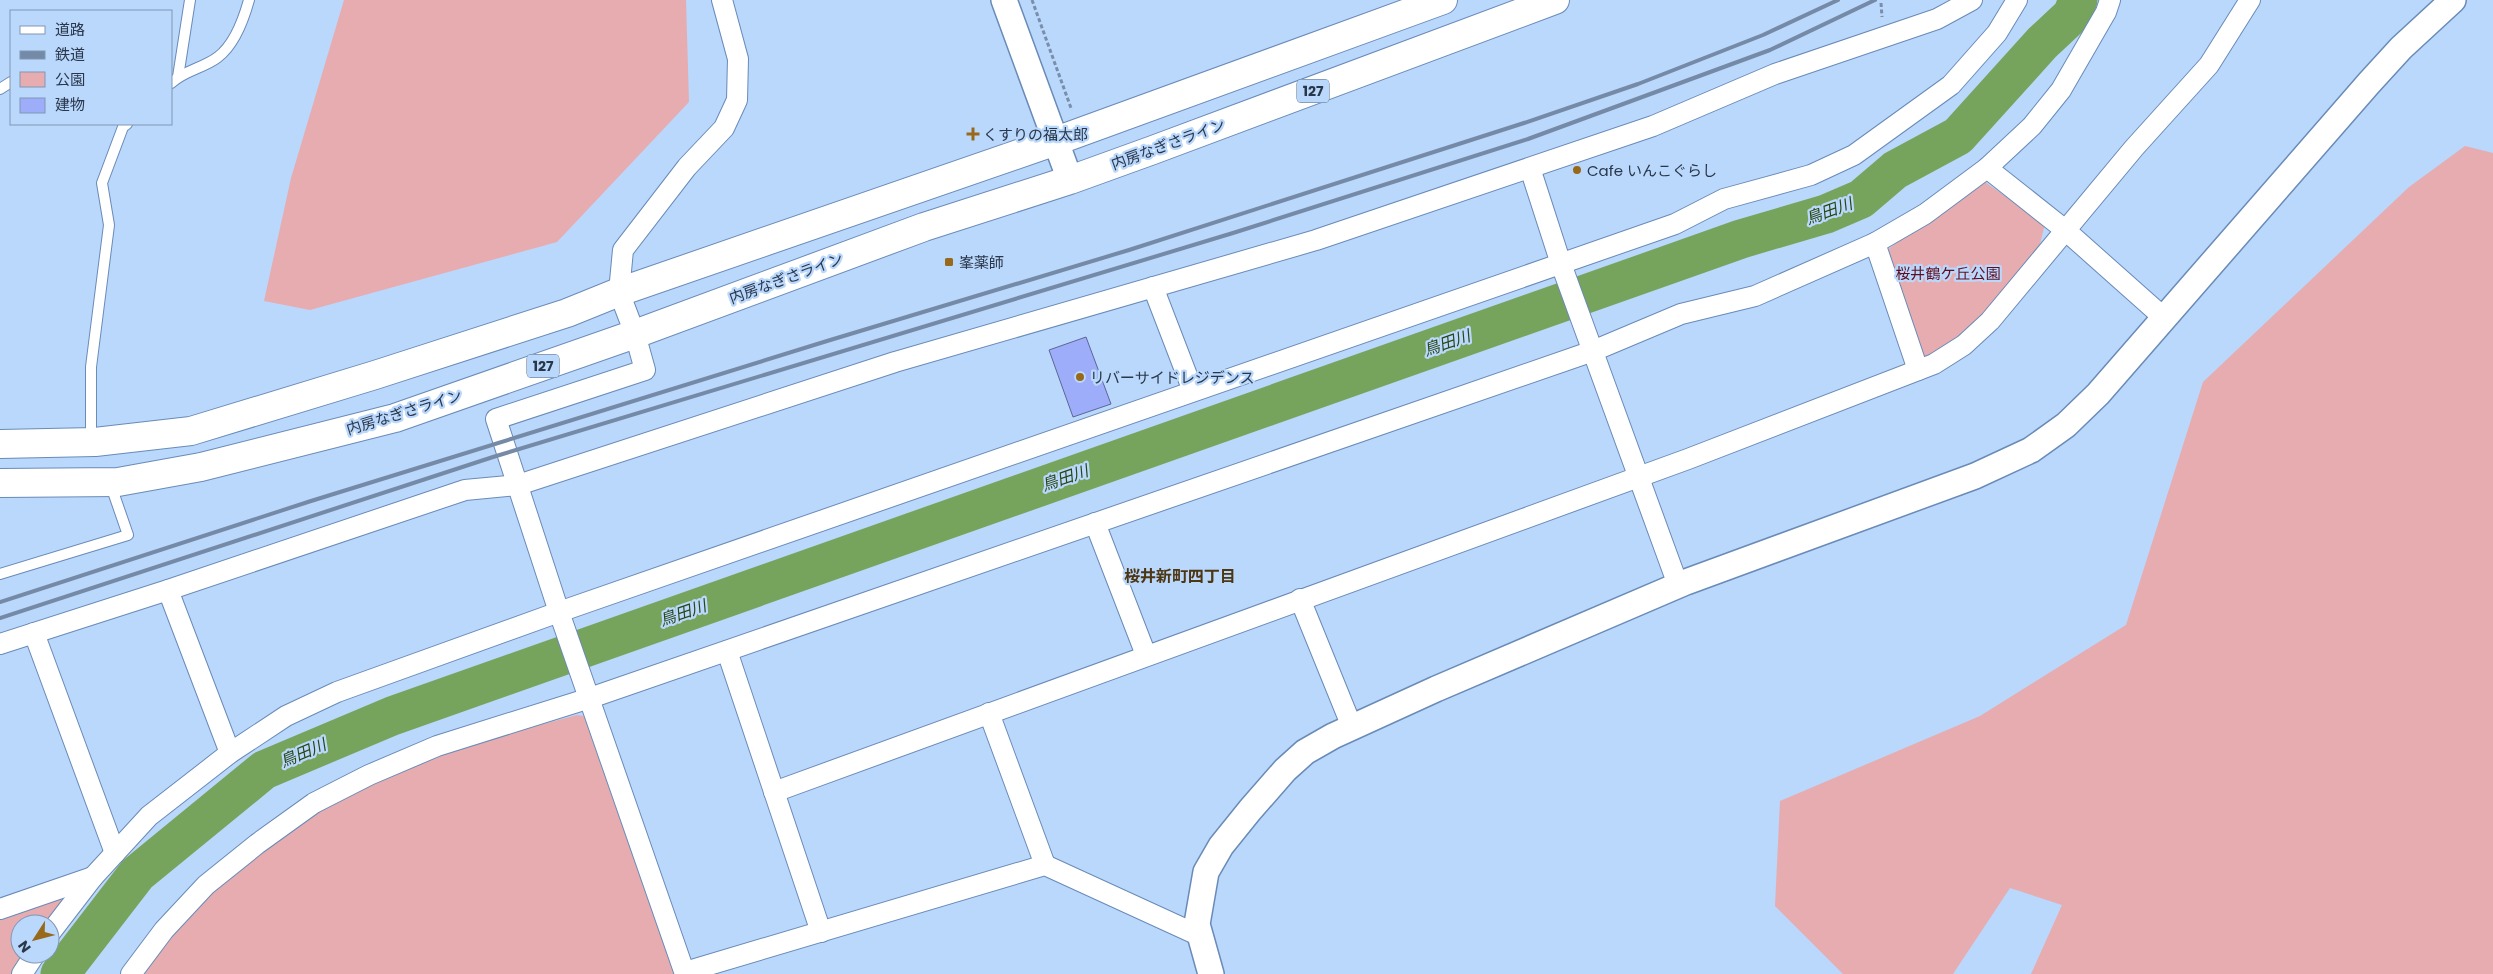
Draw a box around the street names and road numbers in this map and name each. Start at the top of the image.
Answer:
road number: 127 [1297,80,1329,102]
street label: 内房なぎさライン [1108,114,1228,174]
street label: 内房なぎさライン [726,248,846,308]
road number: 127 [527,354,559,378]
street label: 内房なぎさライン [344,384,464,440]

